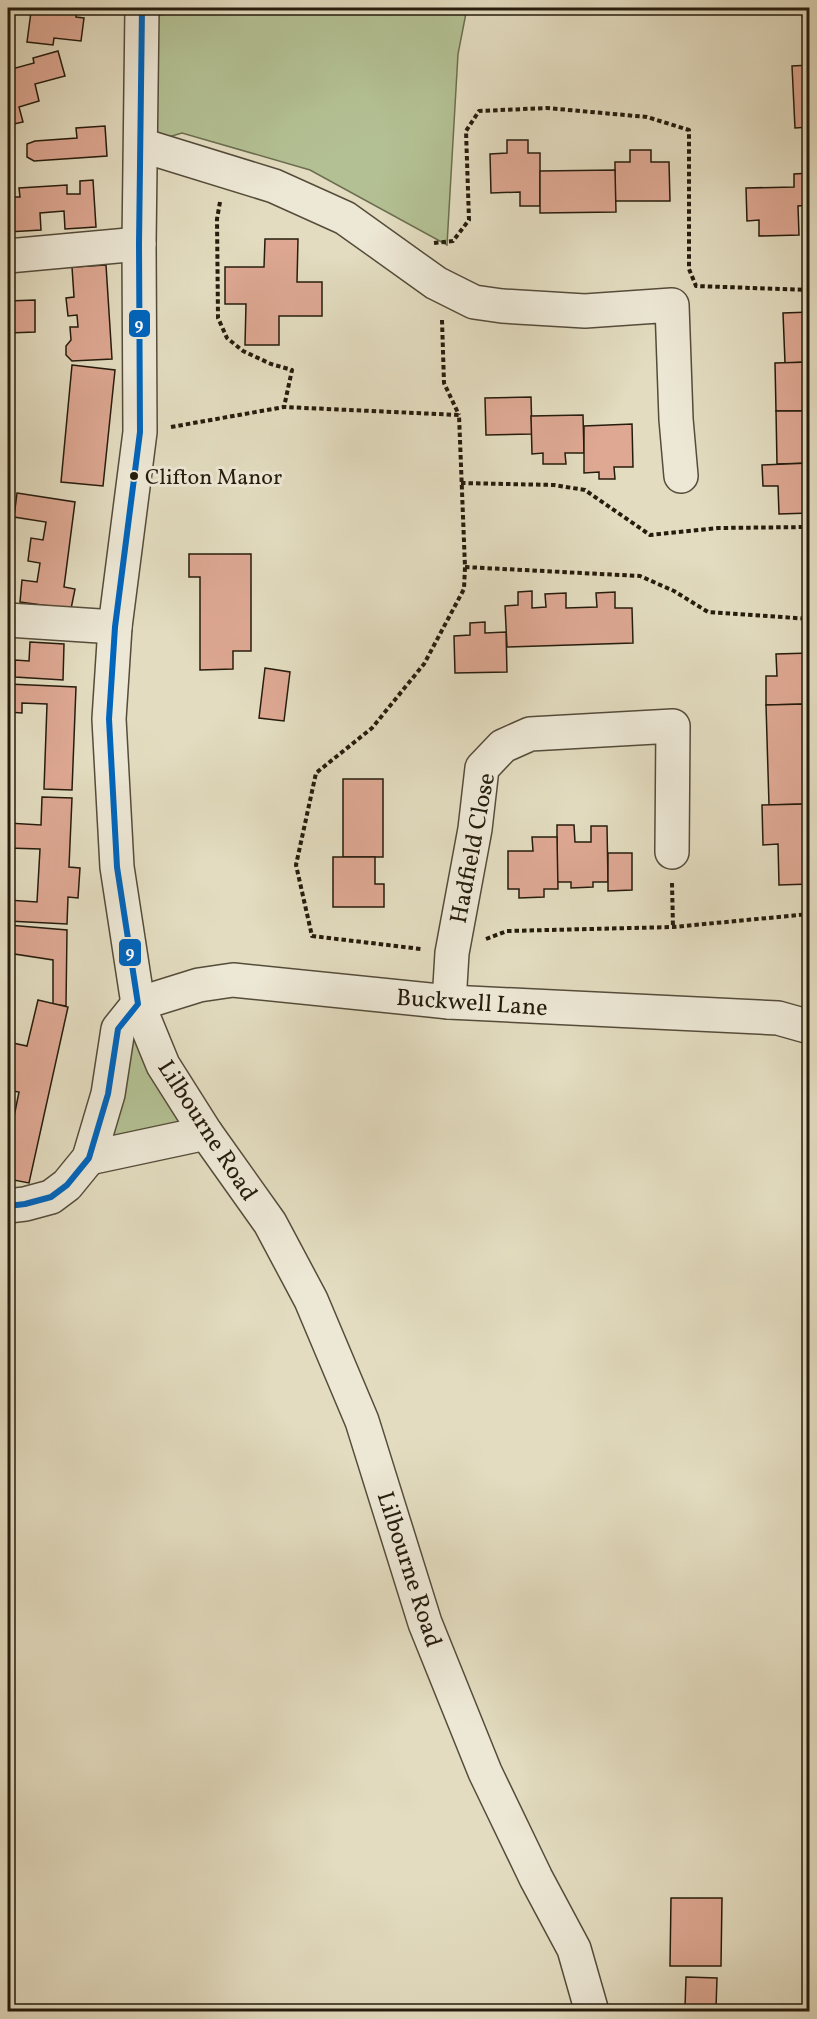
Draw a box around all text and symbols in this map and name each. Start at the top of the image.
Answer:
line badge: 9 [128,309,151,338]
text: 9 [135,315,144,337]
place label: Clifton Manor [145,463,282,494]
marker: Clifton Manor [128,470,140,482]
street label: Hadfield Close [443,770,505,927]
line badge: 9 [118,938,142,967]
text: 9 [126,943,135,965]
street label: Buckwell Lane [395,982,549,1026]
street label: Lilbourne Road [148,1054,265,1208]
street label: Lilbourne Road [367,1487,449,1652]

